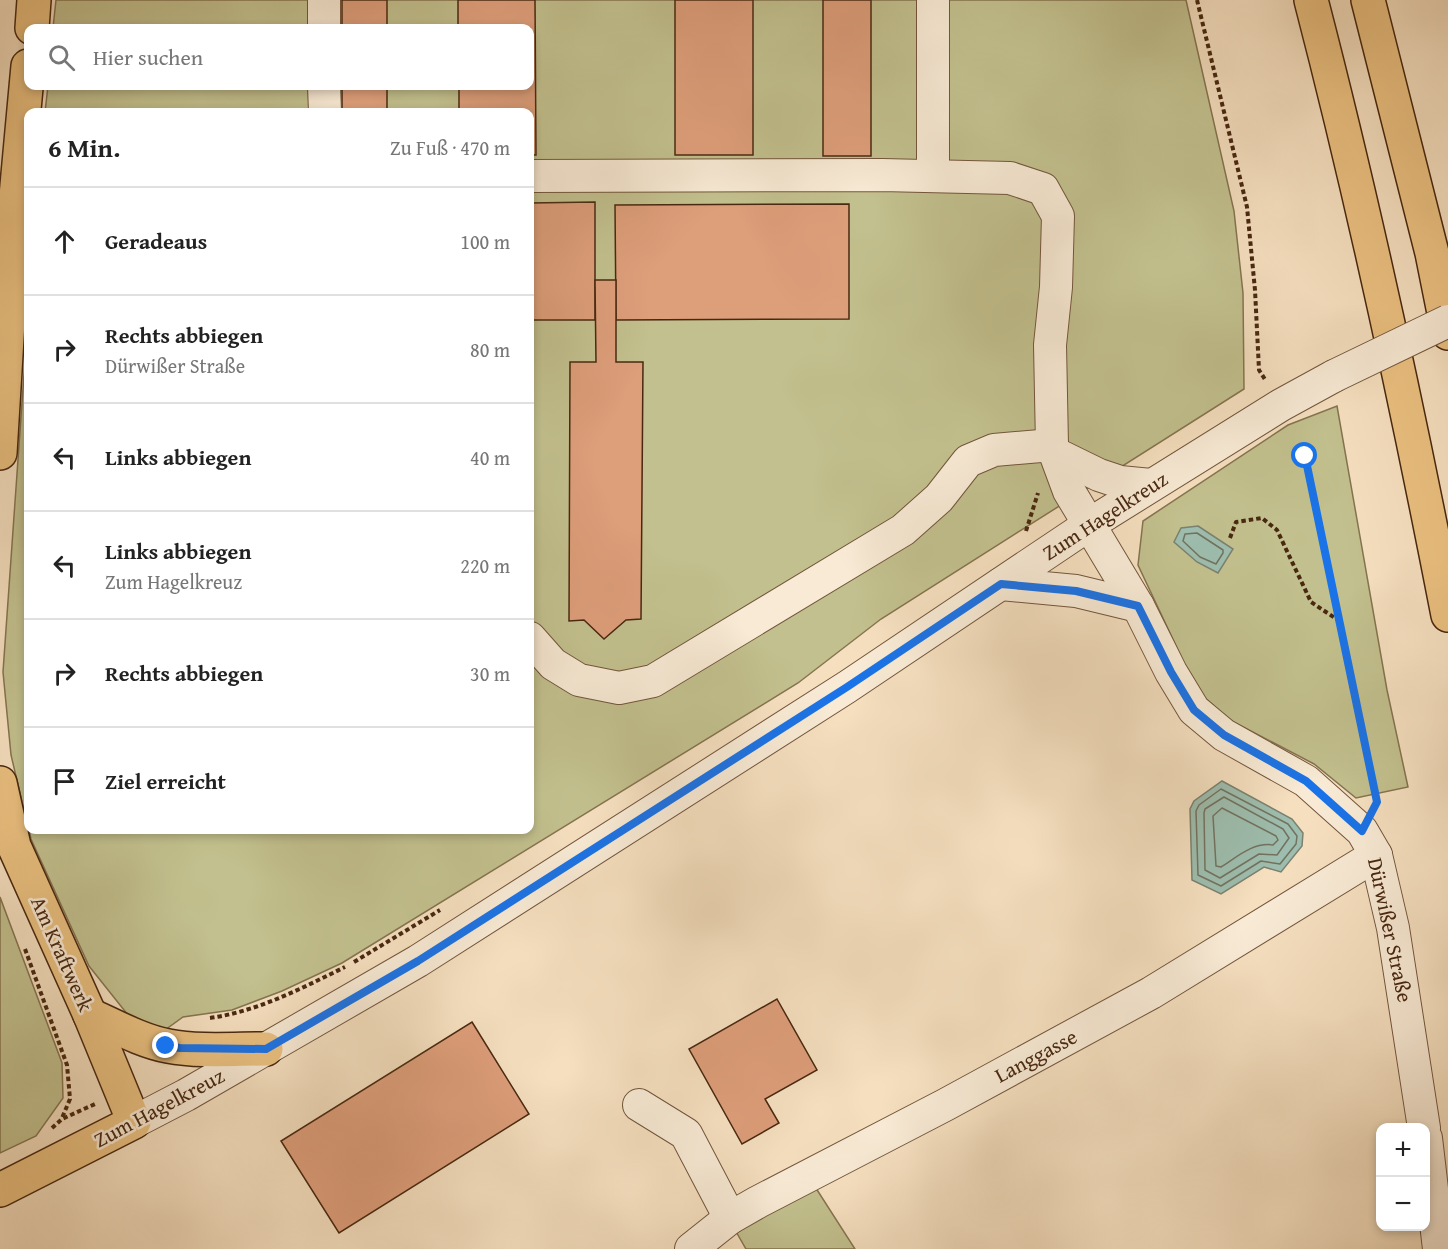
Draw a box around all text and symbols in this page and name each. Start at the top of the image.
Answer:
search box [24,24,534,90]
icon: search [45,41,78,74]
text: Hier suchen [93,41,203,73]
text: 6 Min. [48,128,120,167]
text: Zu Fuß · 470 m [390,133,510,162]
icon: ahead [48,225,81,258]
text: Geradeaus [105,225,207,257]
text: 100 m [460,227,510,256]
text: Rechts abbiegen [105,319,263,351]
icon: right [48,333,81,366]
text: 80 m [470,335,510,364]
text: Dürwißer Straße [105,351,245,380]
icon: left [48,441,81,474]
text: Links abbiegen [105,441,251,473]
route start [1291,442,1317,468]
text: 40 m [470,443,510,472]
street label: Zum Hagelkreuz [1036,463,1173,568]
text: Links abbiegen [105,535,251,567]
icon: left [48,549,81,582]
text: 220 m [460,551,510,580]
text: Zum Hagelkreuz [105,567,242,596]
icon: right [48,657,81,690]
text: Rechts abbiegen [105,657,263,689]
text: 30 m [470,659,510,688]
icon: arrive [48,765,81,798]
text: Ziel erreicht [105,765,226,797]
street label: Dürwißer Straße [1360,855,1421,1005]
street label: Am Kraftwerk [23,891,102,1017]
street label: Langgasse [989,1021,1083,1090]
route end [152,1032,178,1058]
street label: Zum Hagelkreuz [88,1060,230,1155]
map controls [1376,1123,1430,1231]
button: + [1376,1123,1430,1177]
button: − [1376,1177,1430,1231]

